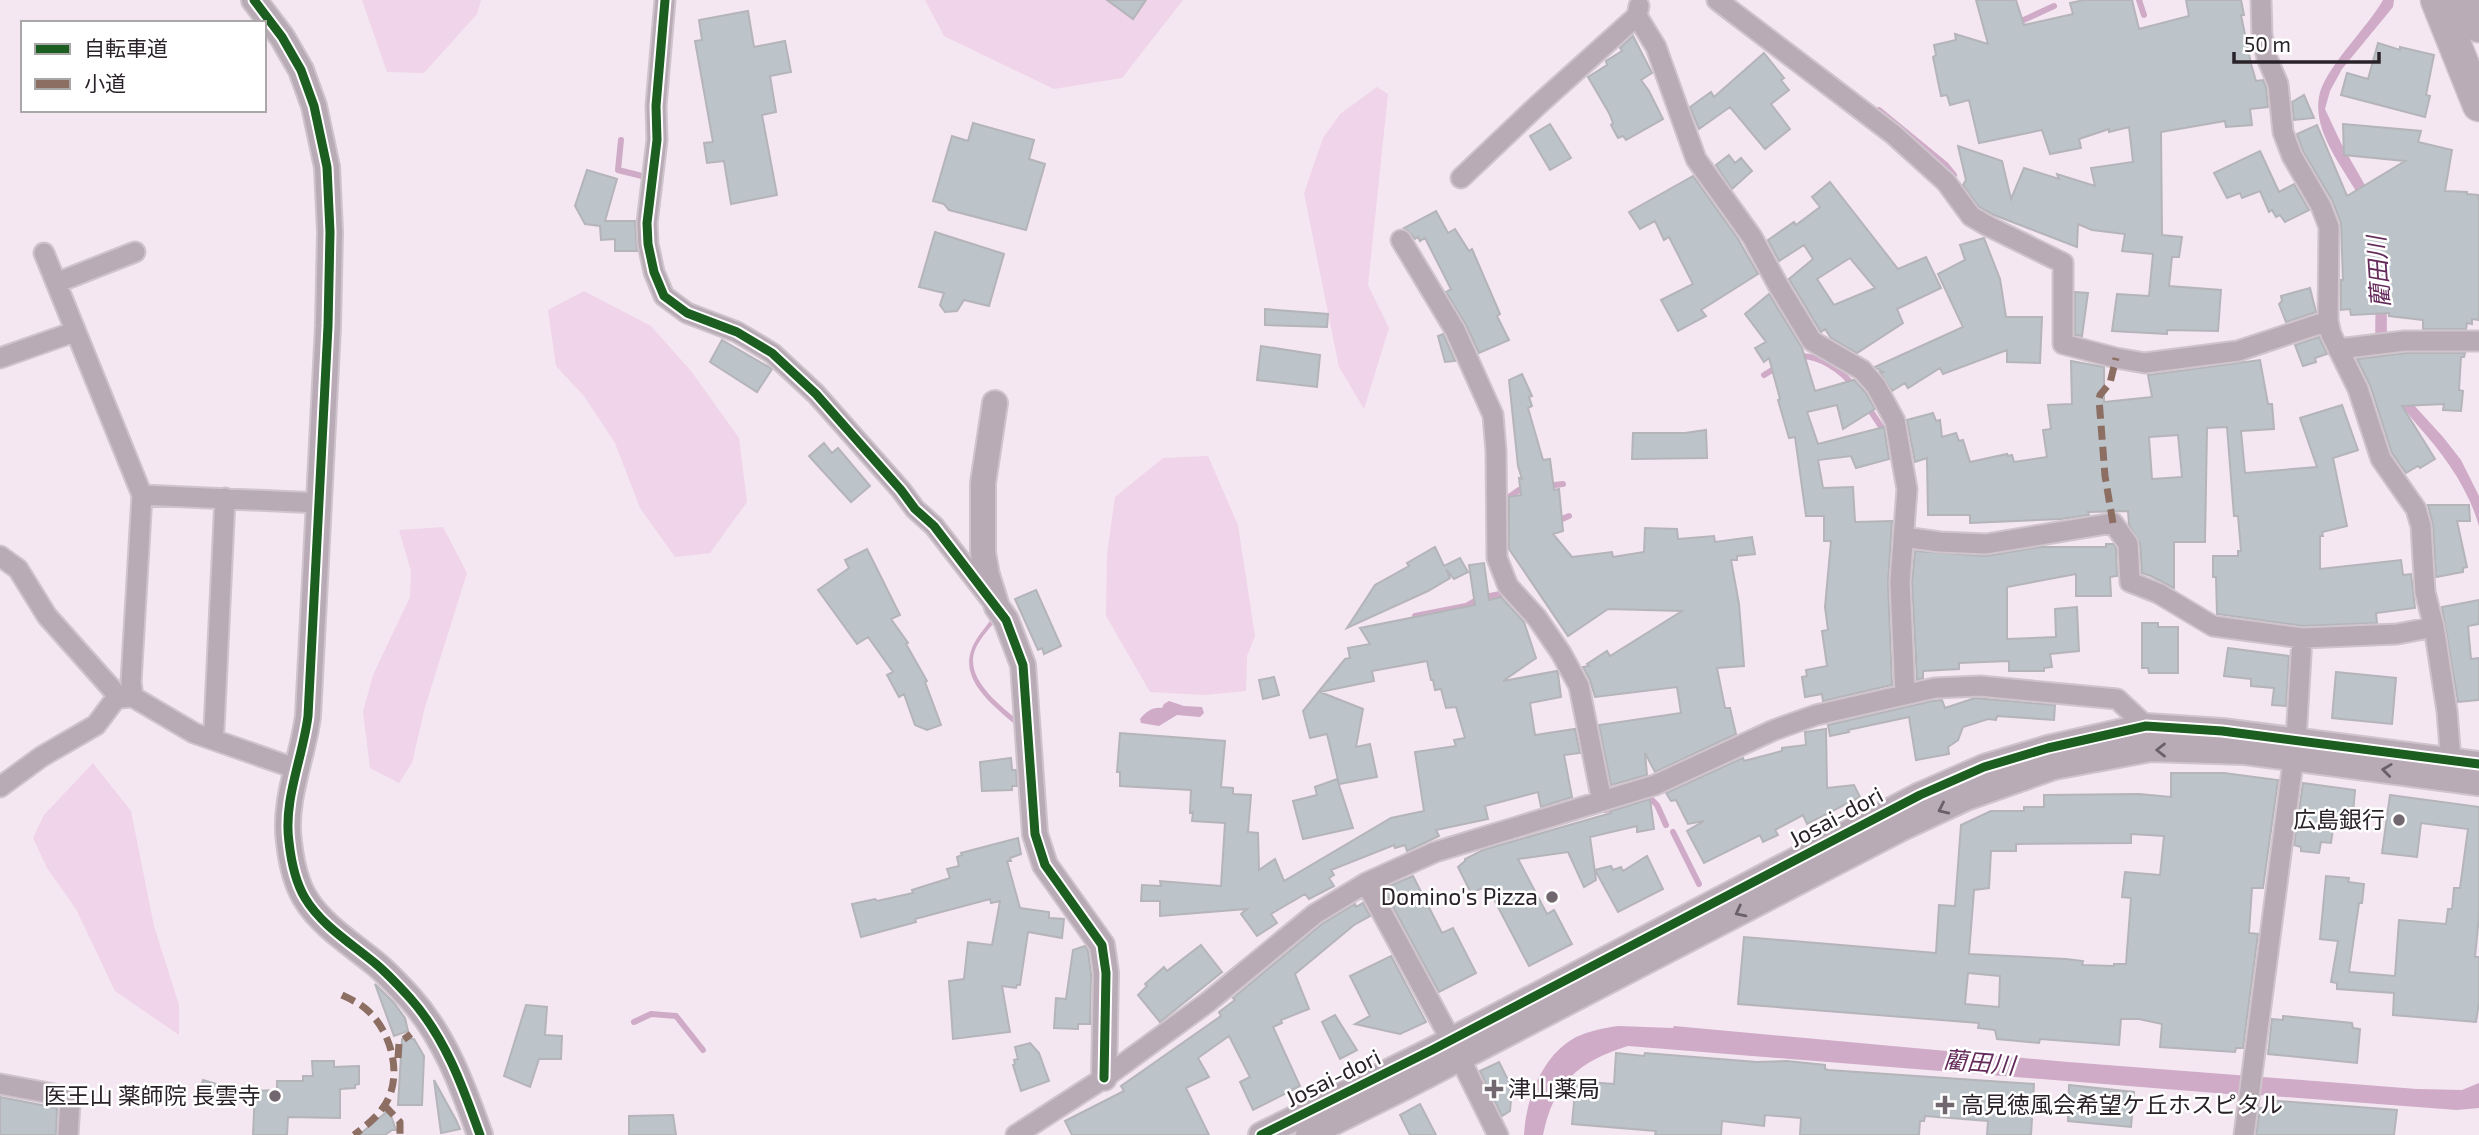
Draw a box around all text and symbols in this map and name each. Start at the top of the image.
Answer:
legend [21,21,266,112]
scale bar [2234,21,2379,65]
text: 50 m [2244,31,2291,56]
text: 自転車道 [84,35,168,60]
text: 小道 [84,70,126,95]
water label: 藺田川 [2360,232,2394,309]
one-way arrow [2155,742,2166,758]
one-way arrow [2381,763,2393,778]
street label: Josai-dori [1784,780,1887,853]
one-way arrow [1938,801,1950,815]
place label: 広島銀行 [2293,805,2385,833]
marker: 広島銀行 [2391,812,2407,828]
place label: Domino's Pizza [1381,882,1538,910]
marker: Domino's Pizza [1544,889,1560,905]
one-way arrow [1735,903,1747,917]
street label: Josai-dori [1280,1042,1385,1112]
water label: 藺田川 [1942,1044,2019,1079]
place label: 津山薬局 [1508,1074,1600,1102]
place label: 医王山 薬師院 長雲寺 [44,1081,261,1109]
marker: 津山薬局 [1486,1081,1502,1097]
marker: 医王山 薬師院 長雲寺 [267,1088,283,1104]
place label: 高見徳風会希望ケ丘ホスピタル [1961,1090,2283,1118]
marker: 高見徳風会希望ケ丘ホスピタル [1935,1095,1955,1115]

